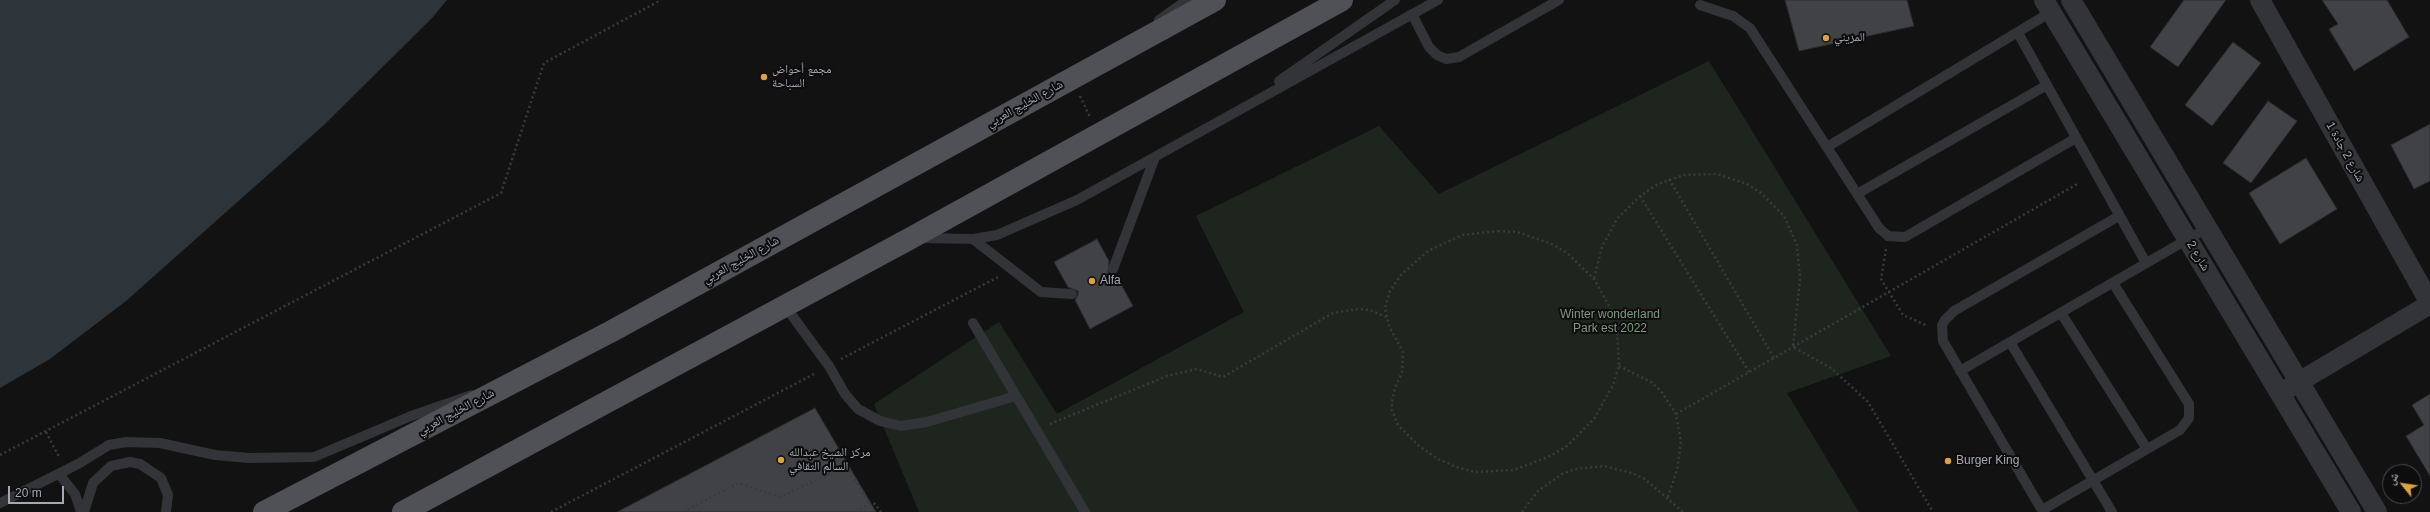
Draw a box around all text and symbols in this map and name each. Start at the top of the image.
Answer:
place label: المزيني [1834,31,1865,45]
marker: المزيني [1821,33,1831,43]
place label: مجمع أحواض السباحة [772,63,832,91]
marker: مجمع أحواض السباحة [759,72,769,82]
street label: شارع الخليج العربي [984,77,1066,131]
street label: شارع 2 جادة 1 [2323,119,2367,185]
street label: شارع الخليج العربي [700,233,782,287]
street label: شارع 2 [2183,238,2213,274]
place label: Alfa [1100,274,1121,288]
marker: Alfa [1087,276,1097,286]
park label: Winter wonderland Park est 2022 [1560,308,1660,336]
street label: شارع الخليج العربي [415,386,497,438]
place label: مركز الشيخ عبدالله السالم الثقافي [789,446,870,474]
place label: Burger King [1956,454,2019,468]
marker: مركز الشيخ عبدالله السالم الثقافي [776,455,786,465]
marker: Burger King [1943,456,1953,466]
north arrow [2382,464,2422,504]
text: ش [2384,470,2401,487]
scale bar [10,478,66,504]
text: 20 m [15,486,42,500]

